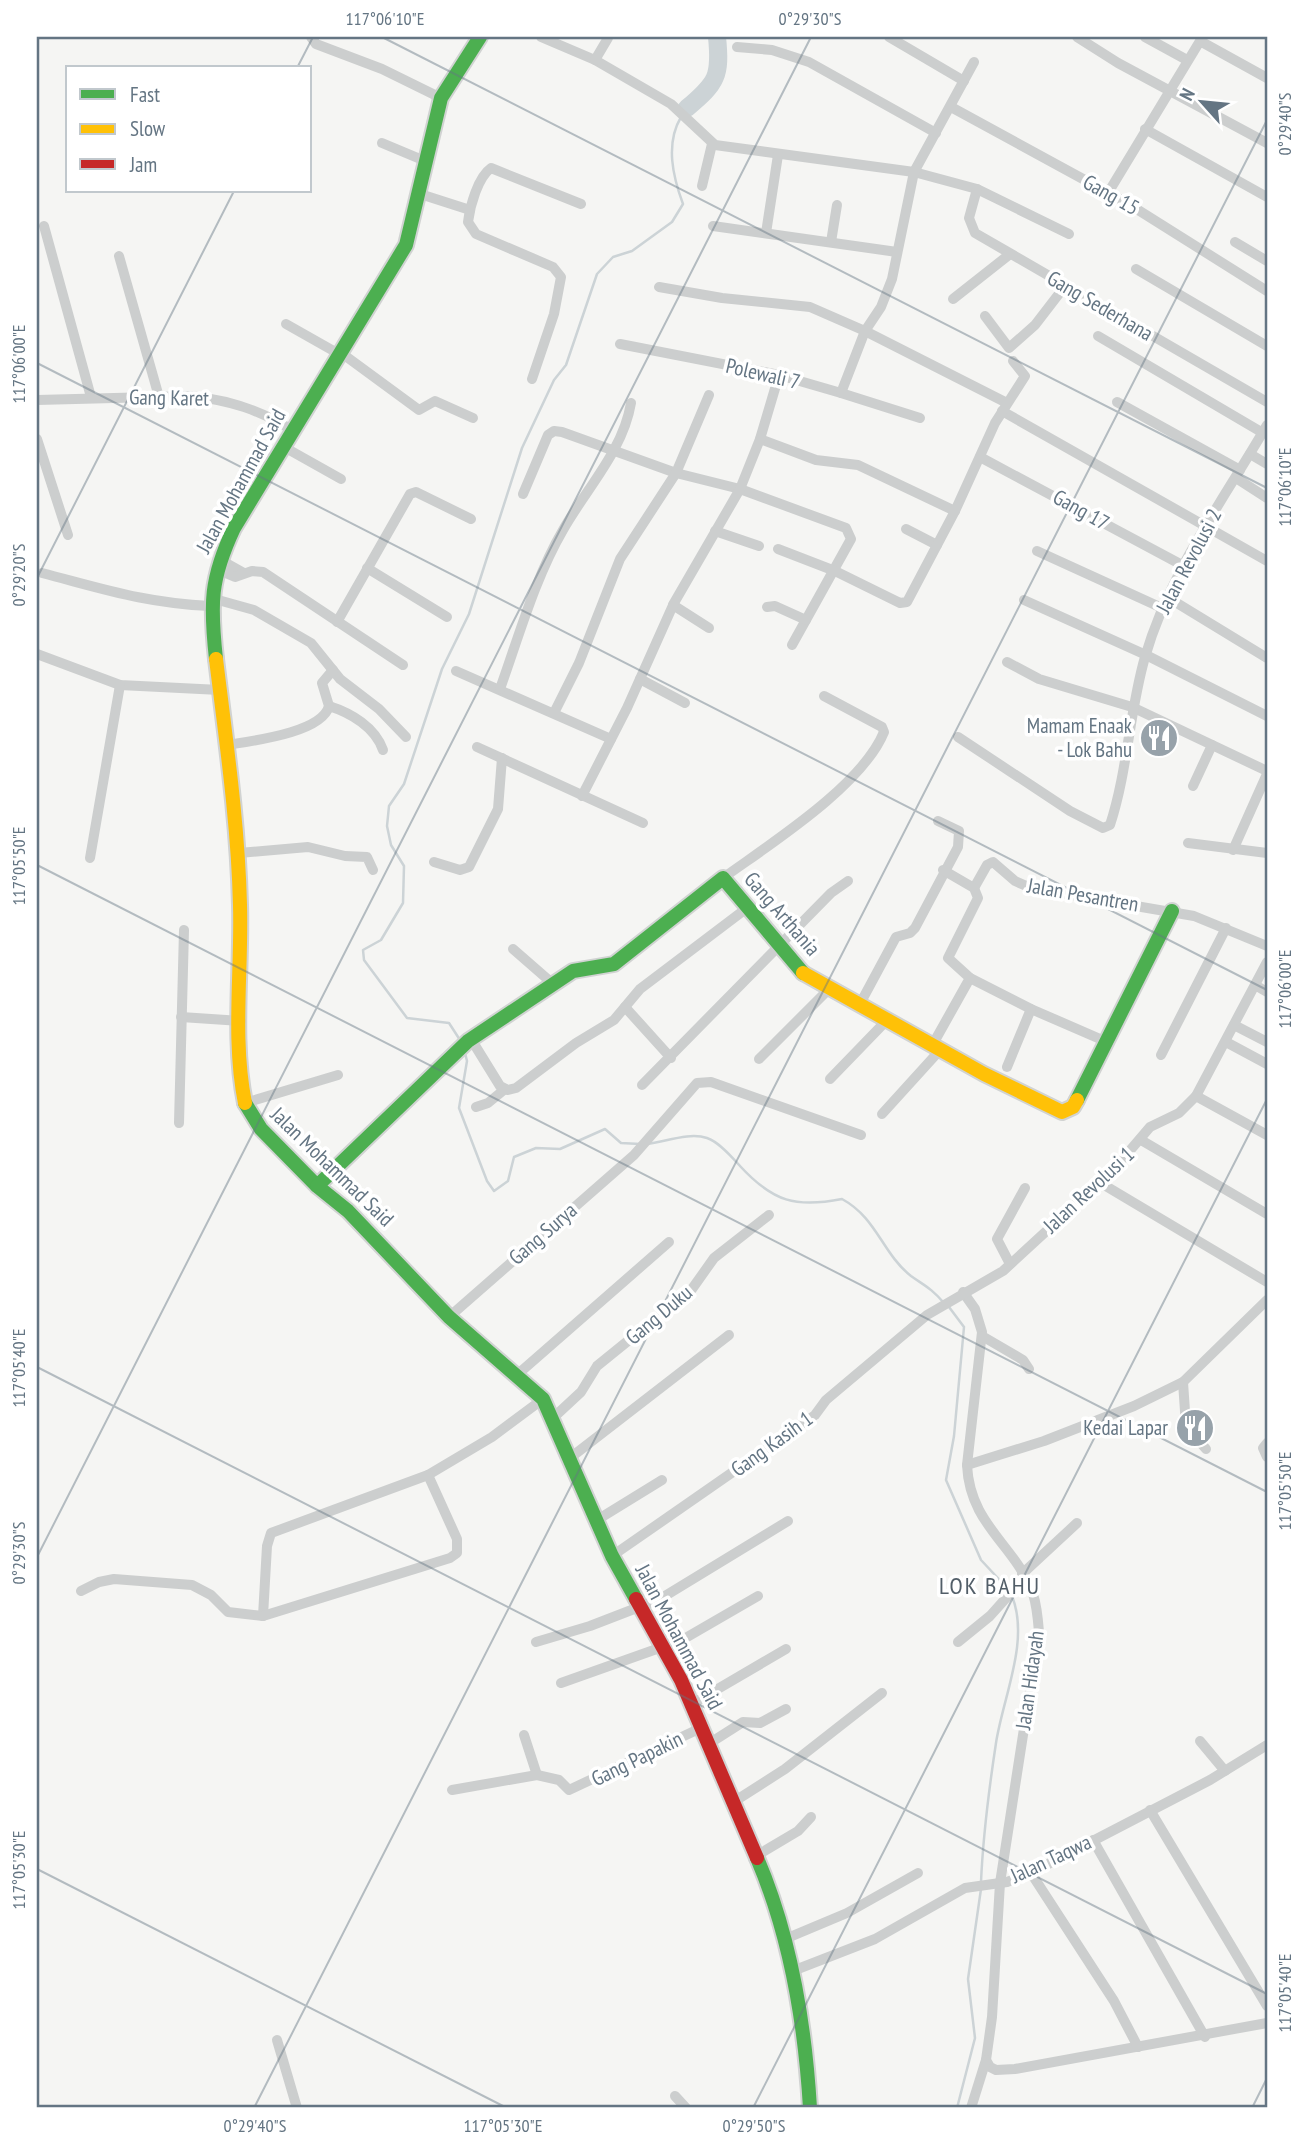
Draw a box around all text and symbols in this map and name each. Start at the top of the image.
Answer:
text: 117°06'10"E [346,7,424,30]
text: 0°29'30"S [779,7,842,30]
legend [66,66,312,192]
north arrow [1168,66,1238,136]
text: Fast [130,81,160,108]
text: N [1174,84,1200,104]
text: 0°29'40"S [1273,92,1296,155]
text: Slow [130,115,166,142]
text: Jam [129,151,157,178]
street label: Gang 15 [1078,168,1144,221]
street label: Gang Sederhana [1042,264,1158,347]
text: 117°06'00"E [7,325,30,403]
street label: Polewali 7 [723,352,803,395]
street label: Gang Karet [129,383,209,412]
street label: Jalan Mohammad Said [189,404,291,559]
text: 117°06'10"E [1273,448,1296,526]
street label: Gang 17 [1048,483,1114,536]
street label: Jalan Revolusi 2 [1149,504,1227,619]
text: 0°29'20"S [7,543,30,606]
place label: Mamam Enaak - Lok Bahu [1027,712,1132,763]
restaurant icon: Mamam Enaak - Lok Bahu [1138,717,1180,759]
text: 117°05'50"E [7,827,30,905]
street label: Gang Arthania [738,866,826,961]
street label: Jalan Pesantren [1025,871,1141,918]
text: 117°06'00"E [1273,950,1296,1028]
street label: Jalan Mohammad Said [264,1100,400,1232]
street label: Jalan Revolusi 1 [1037,1141,1140,1239]
street label: Gang Surya [503,1197,582,1271]
street label: Gang Duku [620,1279,698,1350]
text: 117°05'40"E [7,1329,30,1407]
street label: Gang Kasih 1 [726,1405,818,1482]
restaurant icon: Kedai Lapar [1174,1407,1216,1449]
place label: Kedai Lapar [1083,1414,1168,1441]
text: 117°05'50"E [1273,1452,1296,1530]
text: 0°29'30"S [7,1521,30,1584]
street label: Jalan Mohammad Said [629,1559,729,1714]
district label: LOK BAHU [939,1570,1041,1601]
street label: Jalan Hidayah [1009,1629,1050,1732]
street label: Gang Papakin [587,1725,687,1792]
street label: Jalan Taqwa [1005,1828,1095,1889]
text: 117°05'30"E [7,1831,30,1909]
text: 117°05'40"E [1273,1954,1296,2032]
text: 0°29'40"S [224,2114,287,2137]
text: 117°05'30"E [464,2114,542,2137]
text: 0°29'50"S [723,2114,786,2137]

